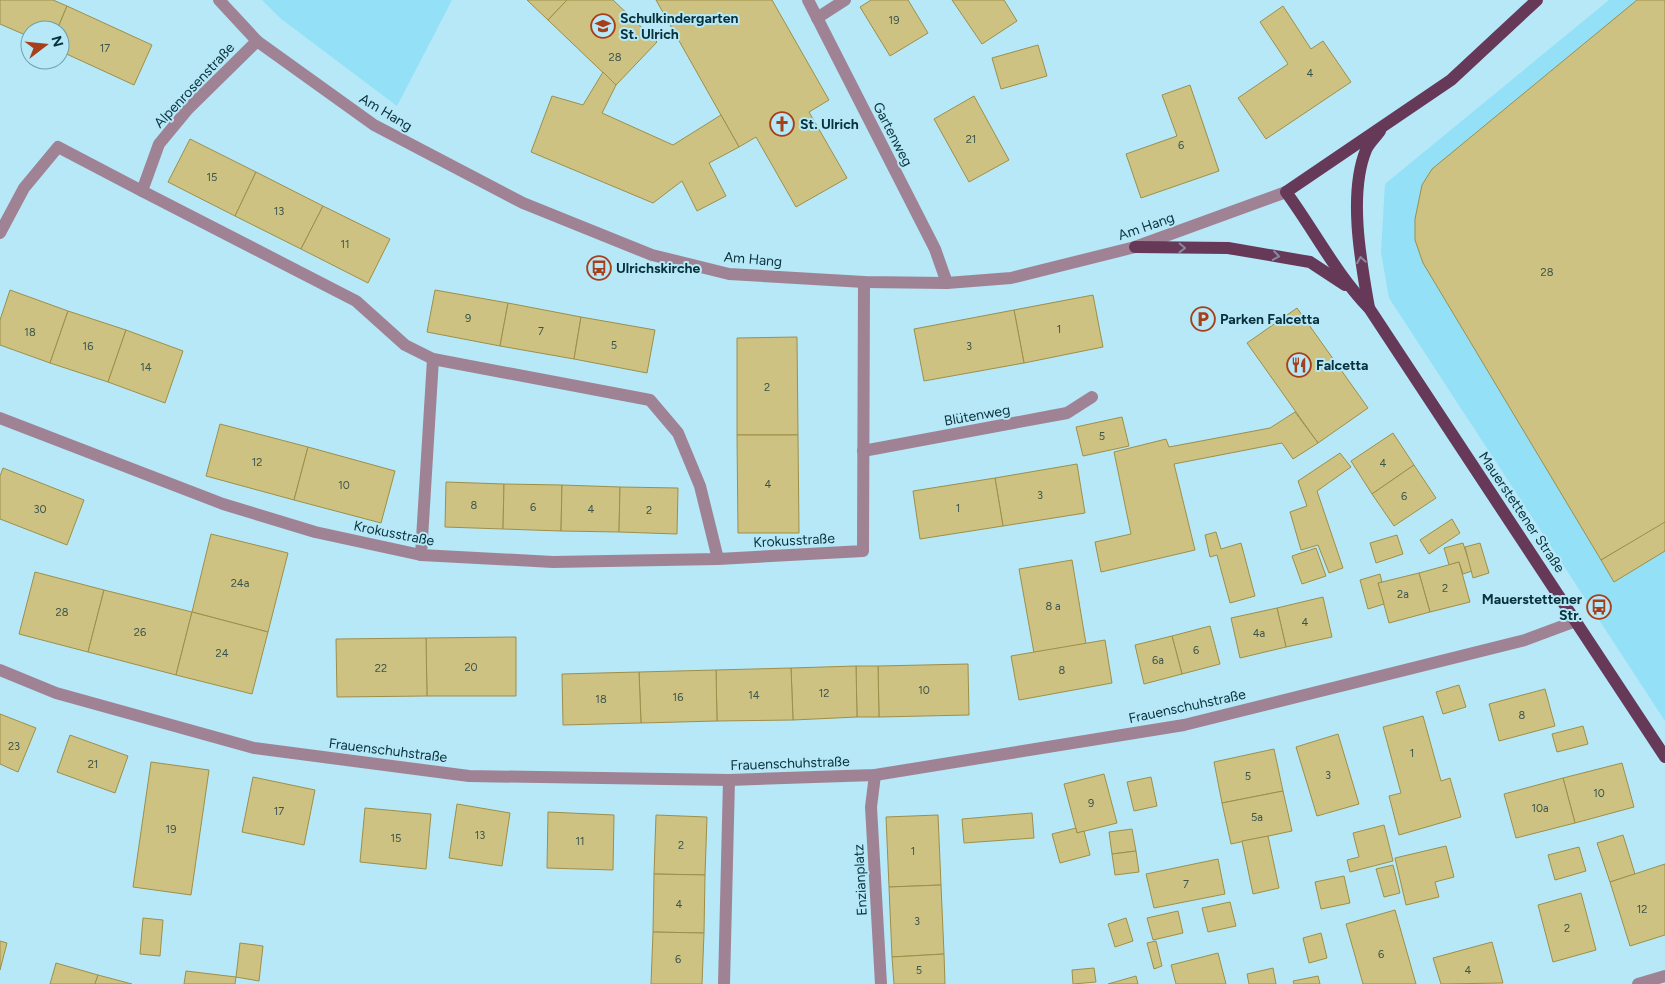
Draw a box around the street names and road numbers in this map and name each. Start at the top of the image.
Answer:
street label: Alpenrosenstraße [151,39,238,131]
street label: Am Hang [356,90,415,135]
street label: Gartenweg [869,99,916,169]
street label: Am Hang [1116,209,1177,244]
street label: Am Hang [723,248,783,271]
street label: Blütenweg [943,401,1011,430]
street label: Mauerstettener Straße [1475,449,1568,576]
street label: Krokusstraße [352,517,436,550]
street label: Krokusstraße [753,530,836,551]
street label: Frauenschuhstraße [1127,686,1248,727]
street label: Frauenschuhstraße [328,735,449,766]
street label: Frauenschuhstraße [730,753,850,774]
street label: Enzianplatz [850,844,871,916]

